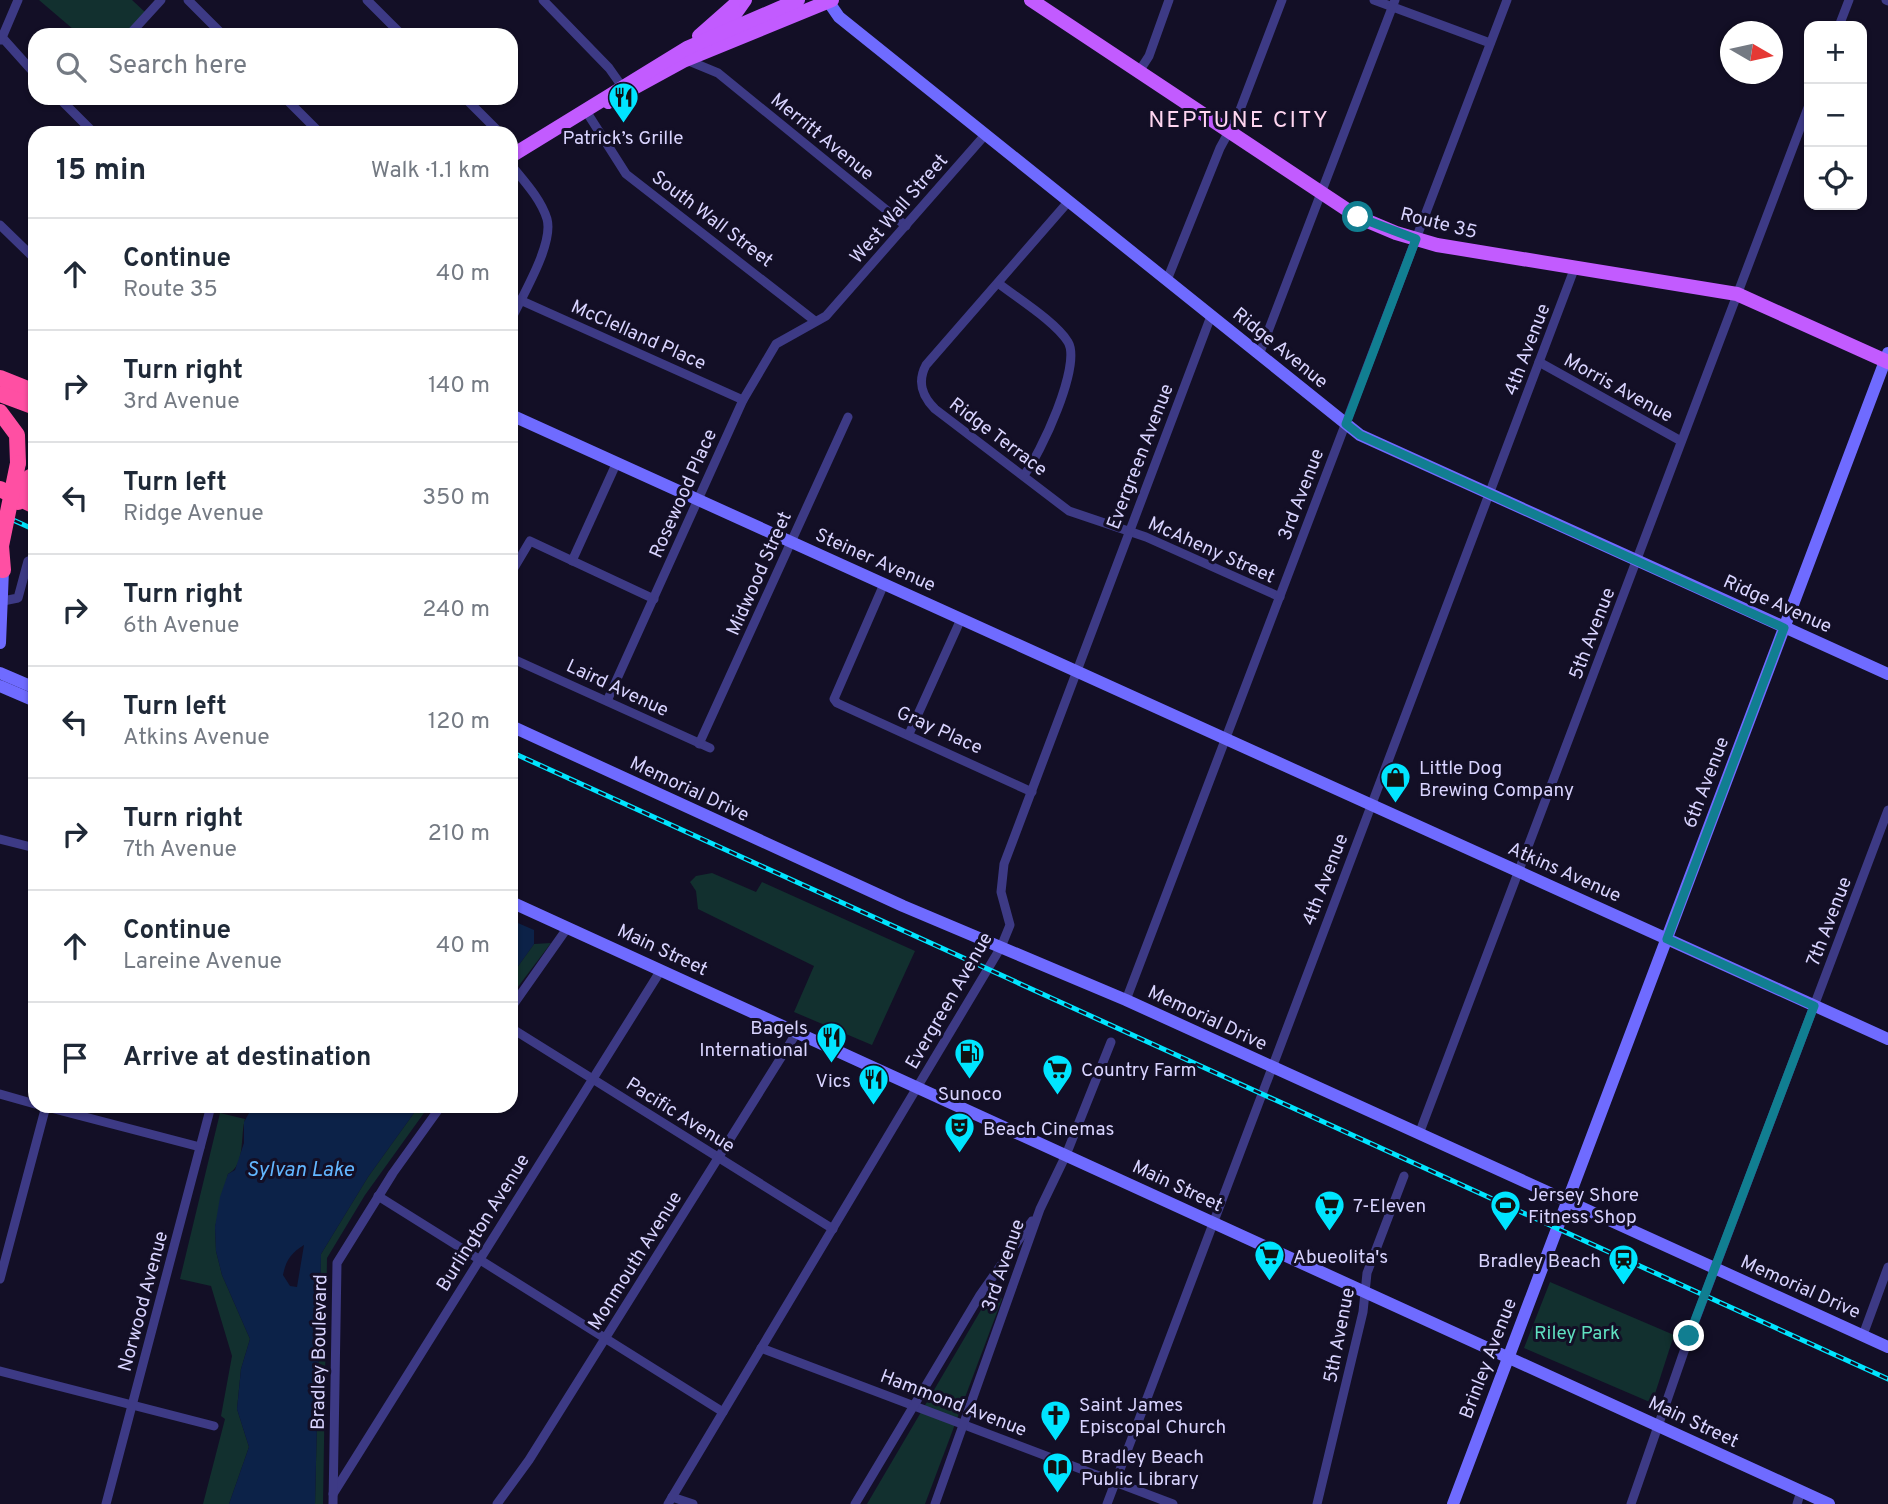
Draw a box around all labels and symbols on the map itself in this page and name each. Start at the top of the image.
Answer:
north arrow [1720,21,1783,84]
restaurant icon: Patrick’s Grille [606,81,640,125]
street label: Merritt Avenue [765,88,878,187]
district label: NEPTUNE CITY [1148,107,1330,136]
place label: Patrick’s Grille [562,127,684,151]
street label: West Wall Street [845,149,954,269]
street label: South Wall Street [646,166,777,273]
route start [1342,201,1373,232]
street label: Route 35 [1398,203,1479,245]
street label: McClelland Place [567,295,709,376]
street label: 4th Avenue [1499,300,1556,399]
street label: Ridge Avenue [1227,303,1332,394]
street label: Morris Avenue [1559,349,1677,429]
street label: Evergreen Avenue [1102,381,1180,533]
street label: Ridge Terrace [944,393,1052,482]
street label: Rosewood Place [645,426,723,562]
street label: 3rd Avenue [1273,445,1330,544]
street label: Midwood Street [722,508,798,640]
street label: McAheny Street [1144,512,1278,590]
street label: Steiner Avenue [811,524,939,598]
street label: Ridge Avenue [1719,570,1835,639]
street label: 5th Avenue [1564,584,1621,683]
street label: Laird Avenue [562,655,672,723]
street label: Gray Place [892,701,986,760]
street label: 6th Avenue [1678,734,1735,832]
street label: Memorial Drive [626,752,753,828]
place label: Little Dog Brewing Company [1419,757,1574,803]
shop icon: Little Dog Brewing Company [1379,761,1413,805]
street label: 4th Avenue [1297,830,1354,929]
street label: Atkins Avenue [1504,837,1624,908]
street label: 7th Avenue [1802,874,1858,970]
street label: Main Street [613,919,711,982]
street label: Evergreen Avenue [901,928,999,1074]
street label: Memorial Drive [1144,981,1271,1057]
place label: Bagels International [699,1017,808,1063]
restaurant icon: Bagels International [814,1021,848,1065]
fuel station icon: Sunoco [953,1037,987,1081]
supermarket icon: Country Farm [1041,1052,1075,1096]
place label: Country Farm [1081,1059,1197,1083]
restaurant icon: Vics [857,1063,891,1107]
place label: Vics [816,1070,851,1094]
street label: Pacific Avenue [621,1073,739,1159]
place label: Sunoco [938,1083,1002,1107]
theatre icon: Beach Cinemas [943,1111,977,1155]
place label: Beach Cinemas [983,1118,1114,1142]
street label: Burlington Avenue [432,1150,536,1296]
street label: Main Street [1128,1155,1226,1218]
water label: Sylvan Lake [246,1157,355,1184]
place label: Jersey Shore Fitness Shop [1528,1184,1639,1230]
street label: Monmouth Avenue [583,1187,688,1335]
supermarket icon: 7-Eleven [1313,1188,1347,1232]
sports icon: Jersey Shore Fitness Shop [1488,1188,1522,1232]
place label: 7-Eleven [1353,1195,1426,1219]
street label: 3rd Avenue [977,1216,1031,1315]
street label: Norwood Avenue [114,1229,174,1374]
supermarket icon: Abueolita's [1253,1239,1287,1283]
station icon: Bradley Beach [1607,1243,1641,1287]
place label: Abueolita's [1293,1246,1388,1270]
place label: Bradley Beach [1478,1250,1601,1274]
street label: Memorial Drive [1736,1251,1864,1325]
street label: Bradley Boulevard [307,1274,333,1430]
street label: 5th Avenue [1319,1286,1361,1385]
street label: Brinley Avenue [1455,1295,1523,1422]
route end [1673,1320,1704,1351]
park label: Riley Park [1534,1322,1620,1346]
street label: Hammond Avenue [877,1365,1030,1443]
street label: Main Street [1644,1391,1742,1454]
place label: Saint James Episcopal Church [1079,1394,1226,1440]
church icon: Saint James Episcopal Church [1039,1398,1073,1442]
place label: Bradley Beach Public Library [1081,1446,1204,1492]
library icon: Bradley Beach Public Library [1041,1450,1075,1494]

